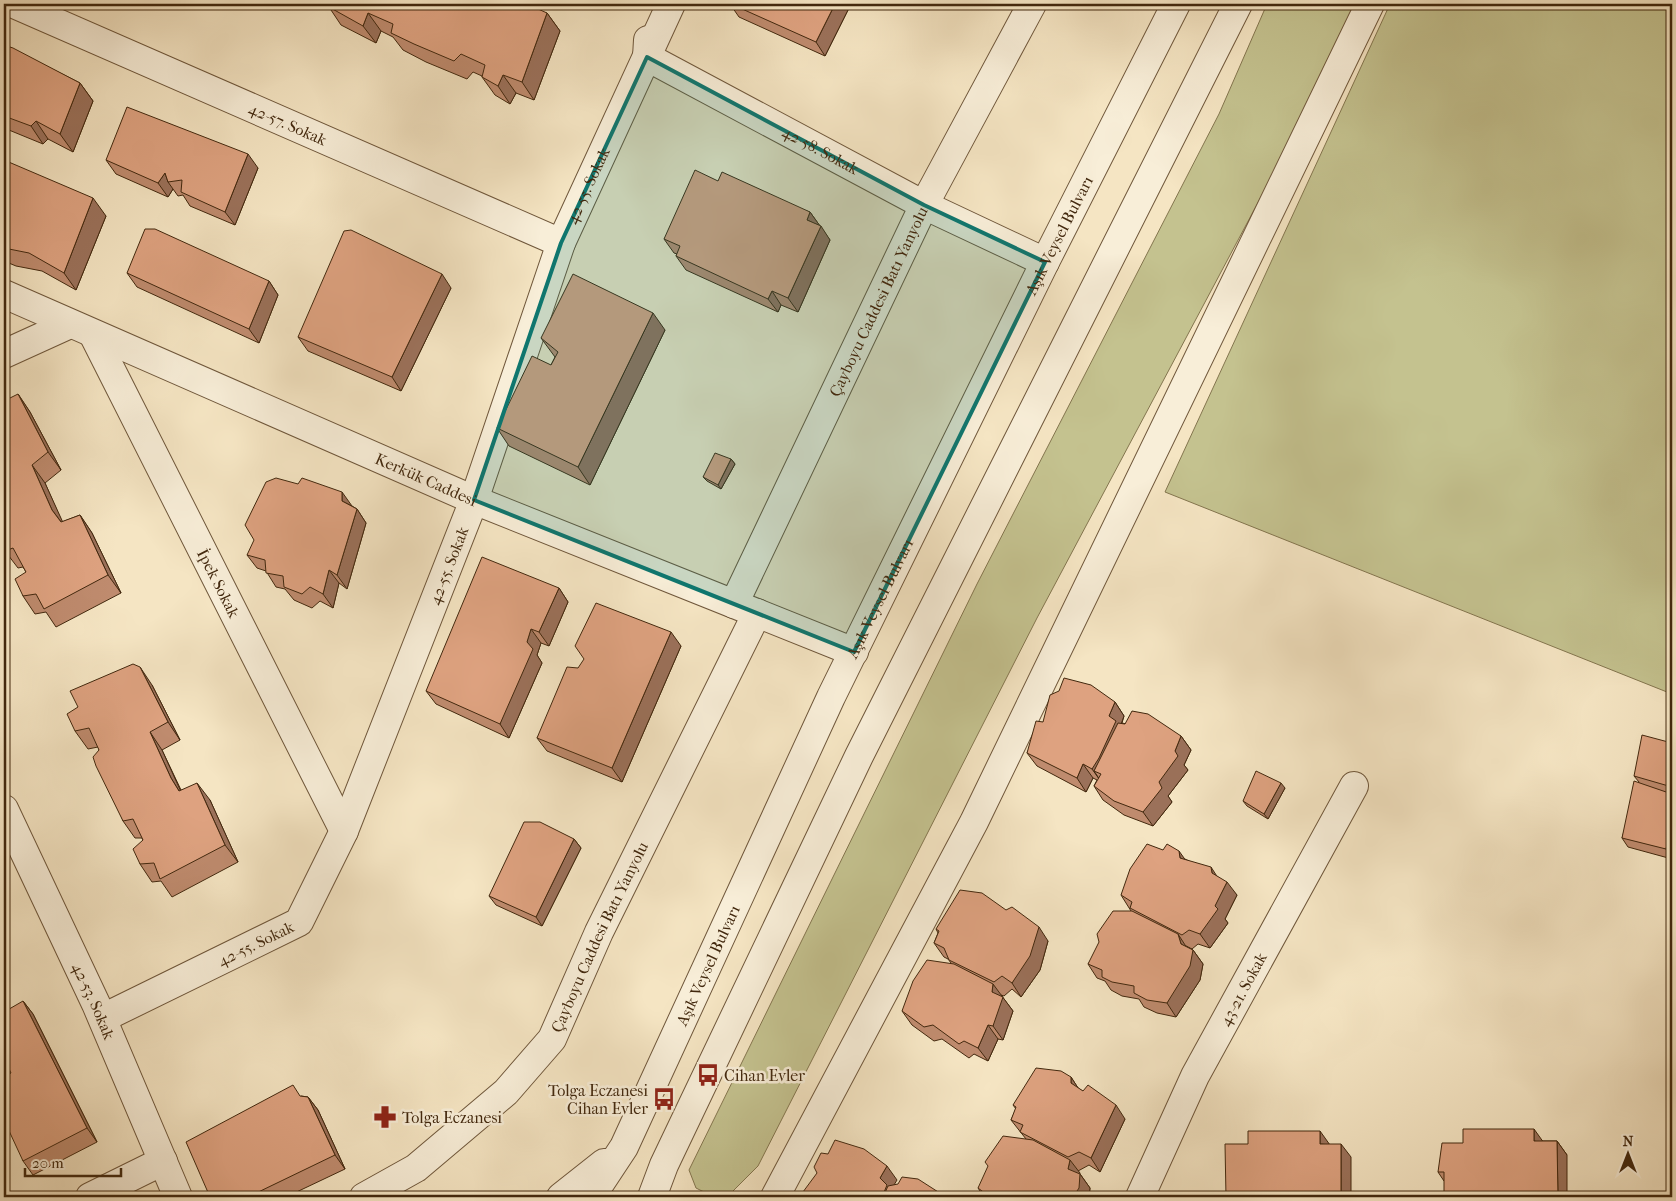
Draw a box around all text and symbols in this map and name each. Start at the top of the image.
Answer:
street label: 42-57. Sokak [246,99,330,150]
street label: 42-58. Sokak [779,122,862,179]
street label: 42-55. Sokak [562,144,614,227]
street label: Aşık Veysel Bulvarı [1021,173,1097,299]
street label: Çayboyu Caddesi Batı Yanyolu [825,204,932,400]
street label: Kerkük Caddesi [372,449,480,510]
street label: 42-55. Sokak [425,523,473,607]
street label: Aşık Veysel Bulvarı [842,536,917,662]
street label: İpek Sokak [193,546,244,622]
street label: Çayboyu Caddesi Batı Yanyolu [547,839,652,1036]
street label: Aşık Veysel Bulvarı [672,902,744,1030]
street label: 42-55. Sokak [215,917,298,970]
street label: 43-21. Sokak [1215,949,1271,1029]
street label: 42-53. Sokak [68,960,119,1043]
bus stop icon: Cihan Evler [695,1062,721,1088]
place label: Cihan Evler [724,1066,805,1085]
place label: Tolga Eczanesi Cihan Evler [548,1081,648,1118]
bus stop icon: Tolga Eczanesi Cihan Evler [651,1086,677,1112]
pharmacy icon: Tolga Eczanesi [372,1104,398,1130]
place label: Tolga Eczanesi [402,1108,502,1127]
north arrow [1604,1128,1654,1178]
text: N [1623,1133,1634,1150]
scale bar [25,1146,121,1178]
text: 20 m [32,1154,64,1172]

